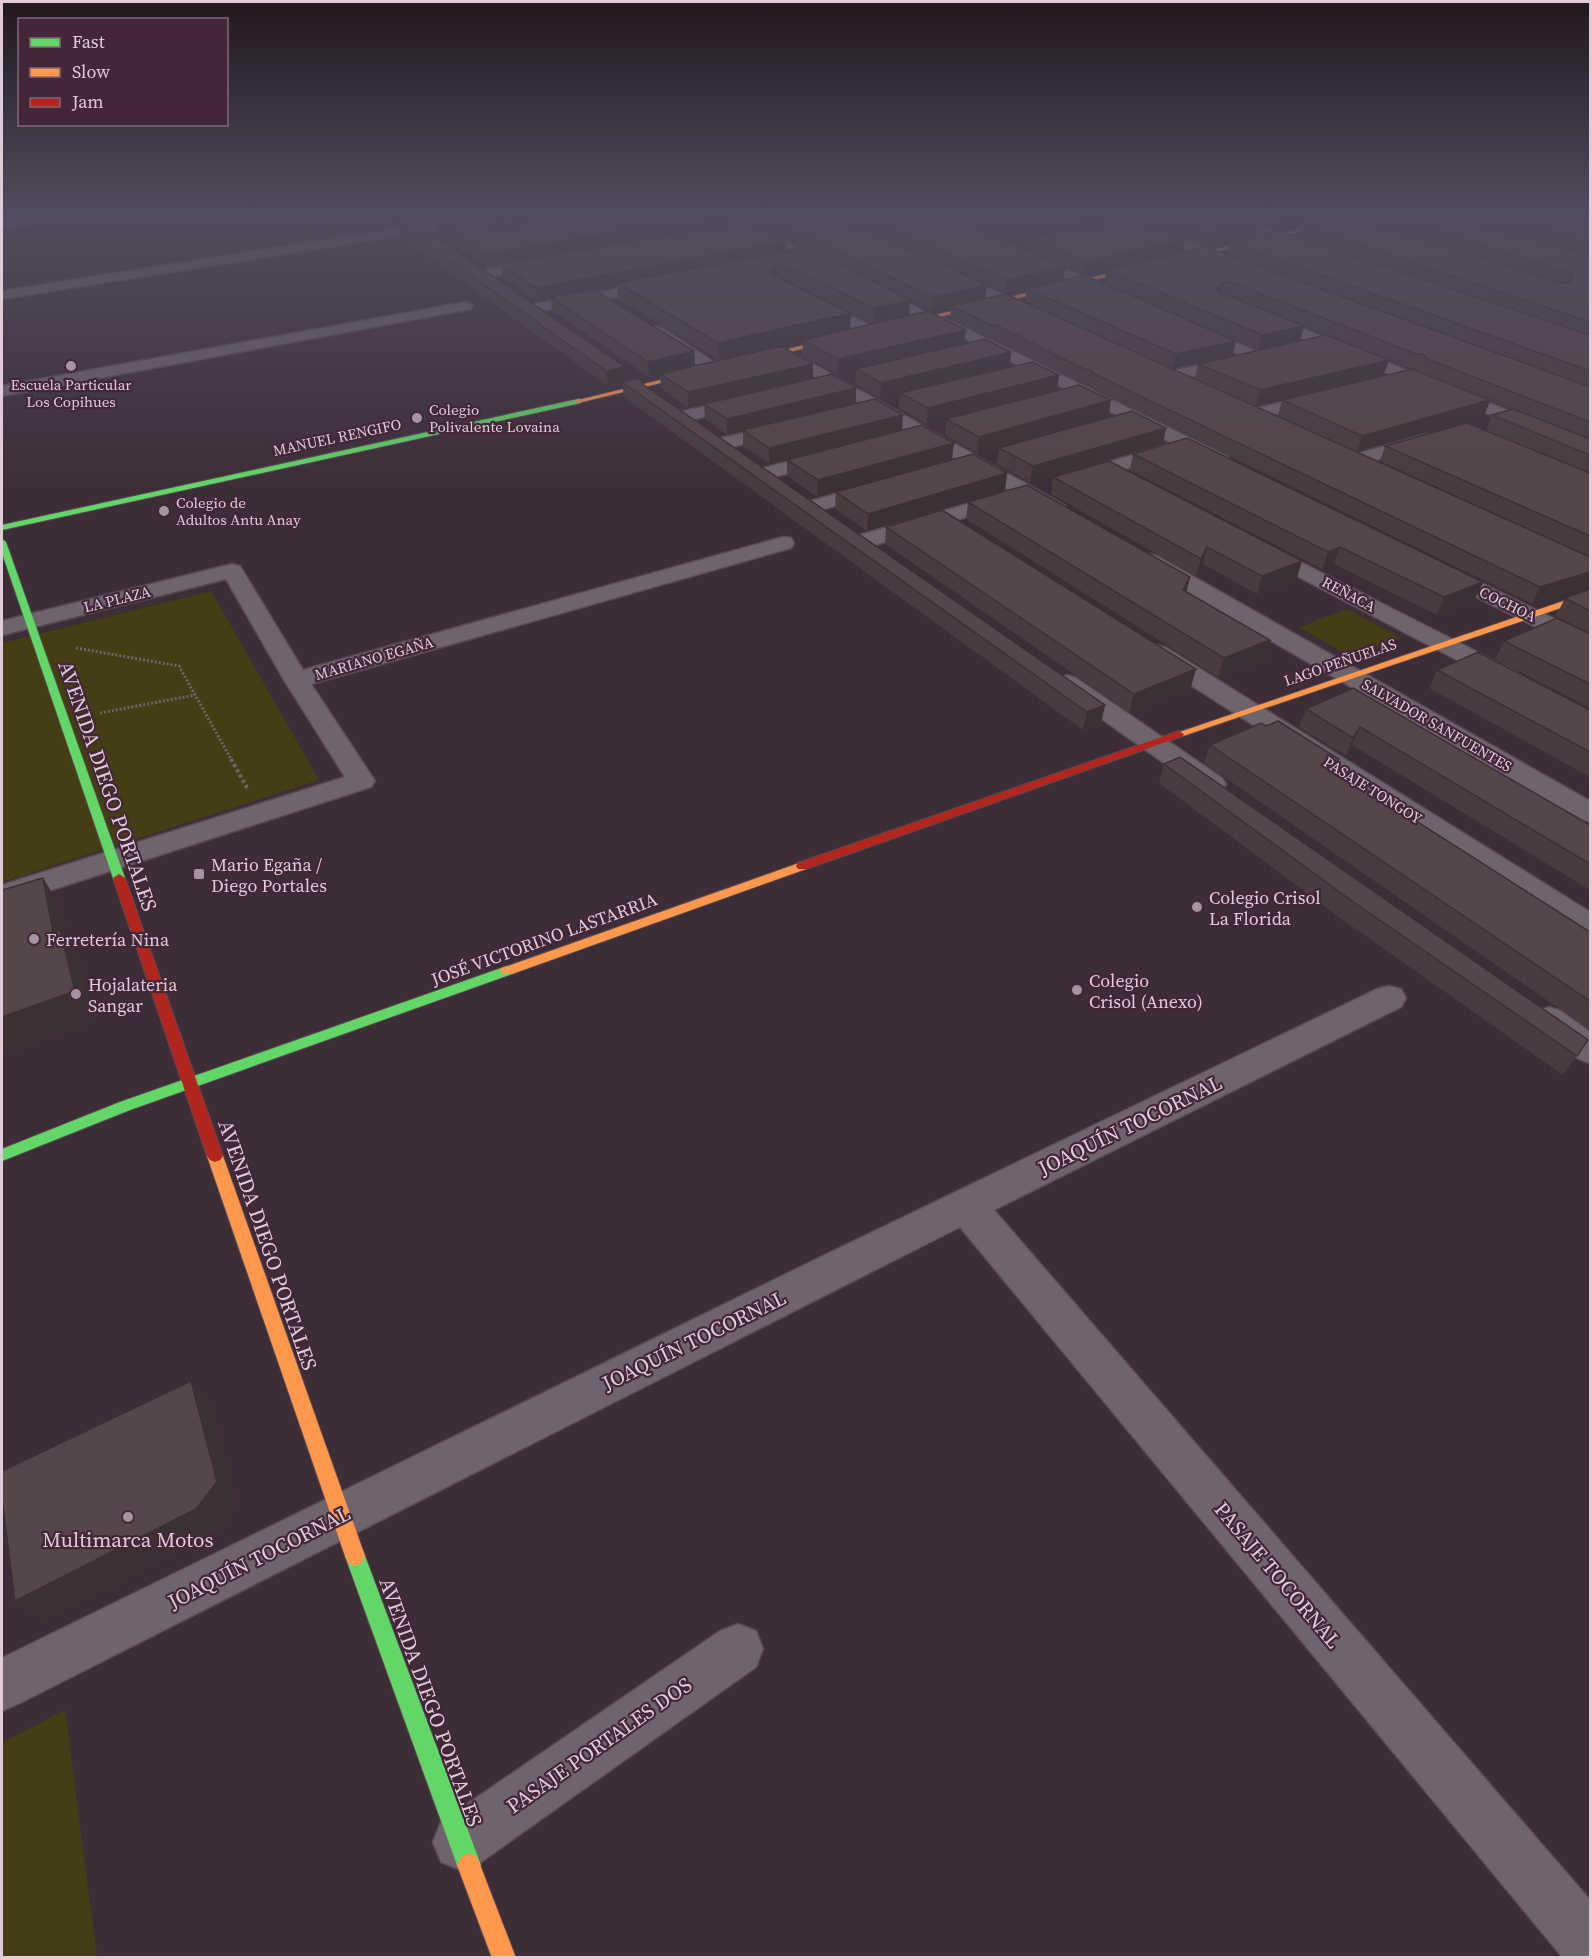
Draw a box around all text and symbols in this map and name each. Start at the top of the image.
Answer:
legend [18,18,228,126]
text: Fast [72,29,105,54]
text: Slow [72,59,110,84]
text: Jam [71,89,104,114]
marker: Escuela Particular Los Copihues [64,359,78,373]
place label: Escuela Particular Los Copihues [10,374,132,412]
place label: Colegio Polivalente Lovaina [429,399,560,437]
marker: Colegio Polivalente Lovaina [410,411,424,425]
street label: MANUEL RENGIFO [271,413,403,461]
place label: Colegio de Adultos Antu Anay [176,492,301,530]
marker: Colegio de Adultos Antu Anay [157,504,171,518]
street label: REÑACA [1318,571,1380,617]
street label: LA PLAZA [81,581,153,617]
street label: COCHOA [1476,581,1540,627]
street label: MARIANO EGAÑA [312,631,436,685]
street label: LAGO PEÑUELAS [1281,633,1399,691]
street label: AVENIDA DIEGO PORTALES [51,657,165,915]
street label: SALVADOR SANFUENTES [1358,673,1516,777]
street label: PASAJE TONGOY [1320,751,1427,829]
place label: Mario Egaña / Diego Portales [211,852,327,898]
marker: Mario Egaña / Diego Portales [192,867,206,881]
place label: Colegio Crisol La Florida [1209,885,1321,931]
street label: JOSÉ VICTORINO LASTARRIA [427,886,661,992]
marker: Colegio Crisol La Florida [1190,900,1204,914]
place label: Ferretería Nina [46,927,170,952]
marker: Ferretería Nina [27,932,41,946]
place label: Colegio Crisol (Anexo) [1089,968,1203,1014]
place label: Hojalateria Sangar [88,972,178,1018]
marker: Colegio Crisol (Anexo) [1070,983,1084,997]
marker: Hojalateria Sangar [69,987,83,1001]
street label: JOAQUÍN TOCORNAL [1032,1068,1227,1183]
street label: AVENIDA DIEGO PORTALES [211,1116,325,1374]
street label: JOAQUÍN TOCORNAL [596,1283,791,1398]
street label: PASAJE TOCORNAL [1208,1495,1348,1655]
street label: JOAQUÍN TOCORNAL [162,1498,355,1616]
marker: Multimarca Motos [121,1510,135,1524]
place label: Multimarca Motos [42,1525,214,1554]
street label: AVENIDA DIEGO PORTALES [372,1573,490,1831]
street label: PASAJE PORTALES DOS [500,1670,698,1820]

